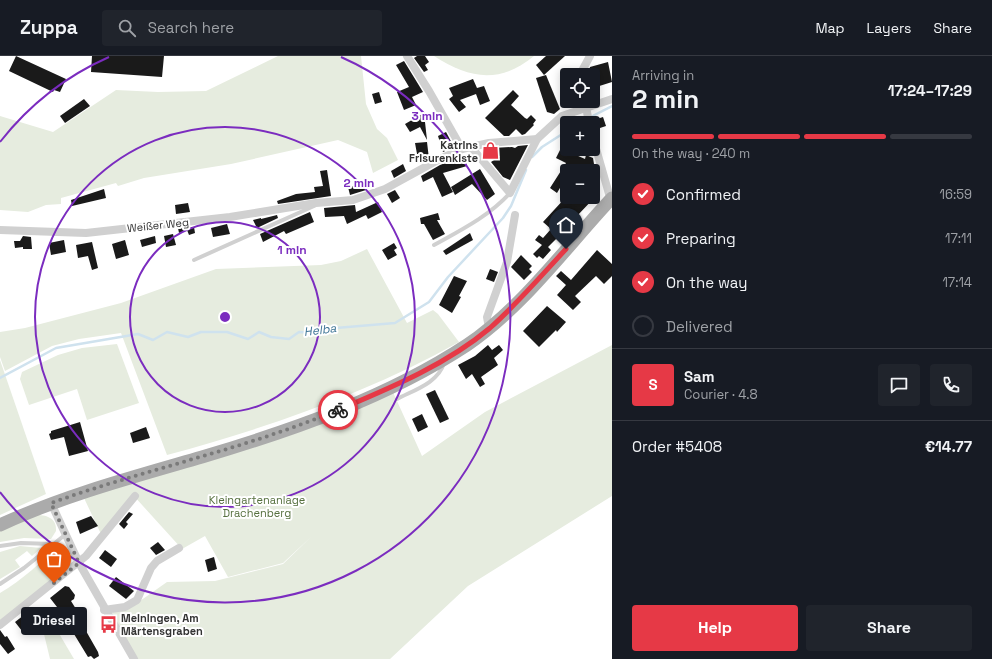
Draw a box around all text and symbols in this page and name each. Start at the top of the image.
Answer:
search box [102,10,382,46]
text: Zuppa [20,15,78,40]
icon: search [116,17,138,39]
text: Search here [148,18,234,37]
text: Map [815,19,845,37]
text: Layers [867,19,911,37]
text: Share [933,19,972,37]
text: Arriving in [632,67,694,84]
map controls [560,68,600,204]
button: locate [560,68,600,108]
text: 17:24–17:29 [888,81,972,100]
text: 2 min [632,82,699,116]
text: 3 min [411,108,443,124]
button: + [560,116,600,156]
place label: Katrins Frisurenkiste [409,138,478,165]
shop icon: Katrins Frisurenkiste [481,141,501,161]
text: On the way · 240 m [632,145,750,162]
button: − [560,164,600,204]
text: 2 min [343,175,375,191]
icon: check [632,183,654,205]
text: Confirmed [666,185,741,204]
text: 16:59 [940,186,972,203]
pin [549,208,583,249]
icon: home [555,214,577,236]
street label: Weißer Weg [126,215,190,235]
icon: check [632,227,654,249]
text: Preparing [666,229,736,248]
text: 17:11 [945,230,972,247]
text: 1 min [277,242,307,258]
icon: check [632,271,654,293]
text: On the way [666,273,747,292]
text: 17:14 [942,274,972,291]
centre of rings [218,310,232,324]
text: Delivered [666,317,733,336]
water label: Helba [303,320,337,340]
button: chat [878,364,920,406]
button: phone [930,364,972,406]
text: Sam [684,367,715,386]
text: S [648,375,658,394]
text: Courier · 4.8 [684,386,758,403]
courier [318,390,358,430]
icon: bike [327,399,349,421]
text: Order #5408 [632,437,722,456]
text: €14.77 [925,437,972,456]
park label: Kleingartenanlage Drachenberg [209,493,305,520]
pin [37,542,71,583]
icon: bag [43,548,65,570]
button: Help [632,605,798,651]
button: Share [806,605,972,651]
callout: Driesel [21,607,87,635]
place label: Meiningen, Am Märtensgraben [121,611,203,638]
text: Driesel [33,612,75,629]
bus stop icon: Meiningen, Am Märtensgraben [98,614,118,634]

